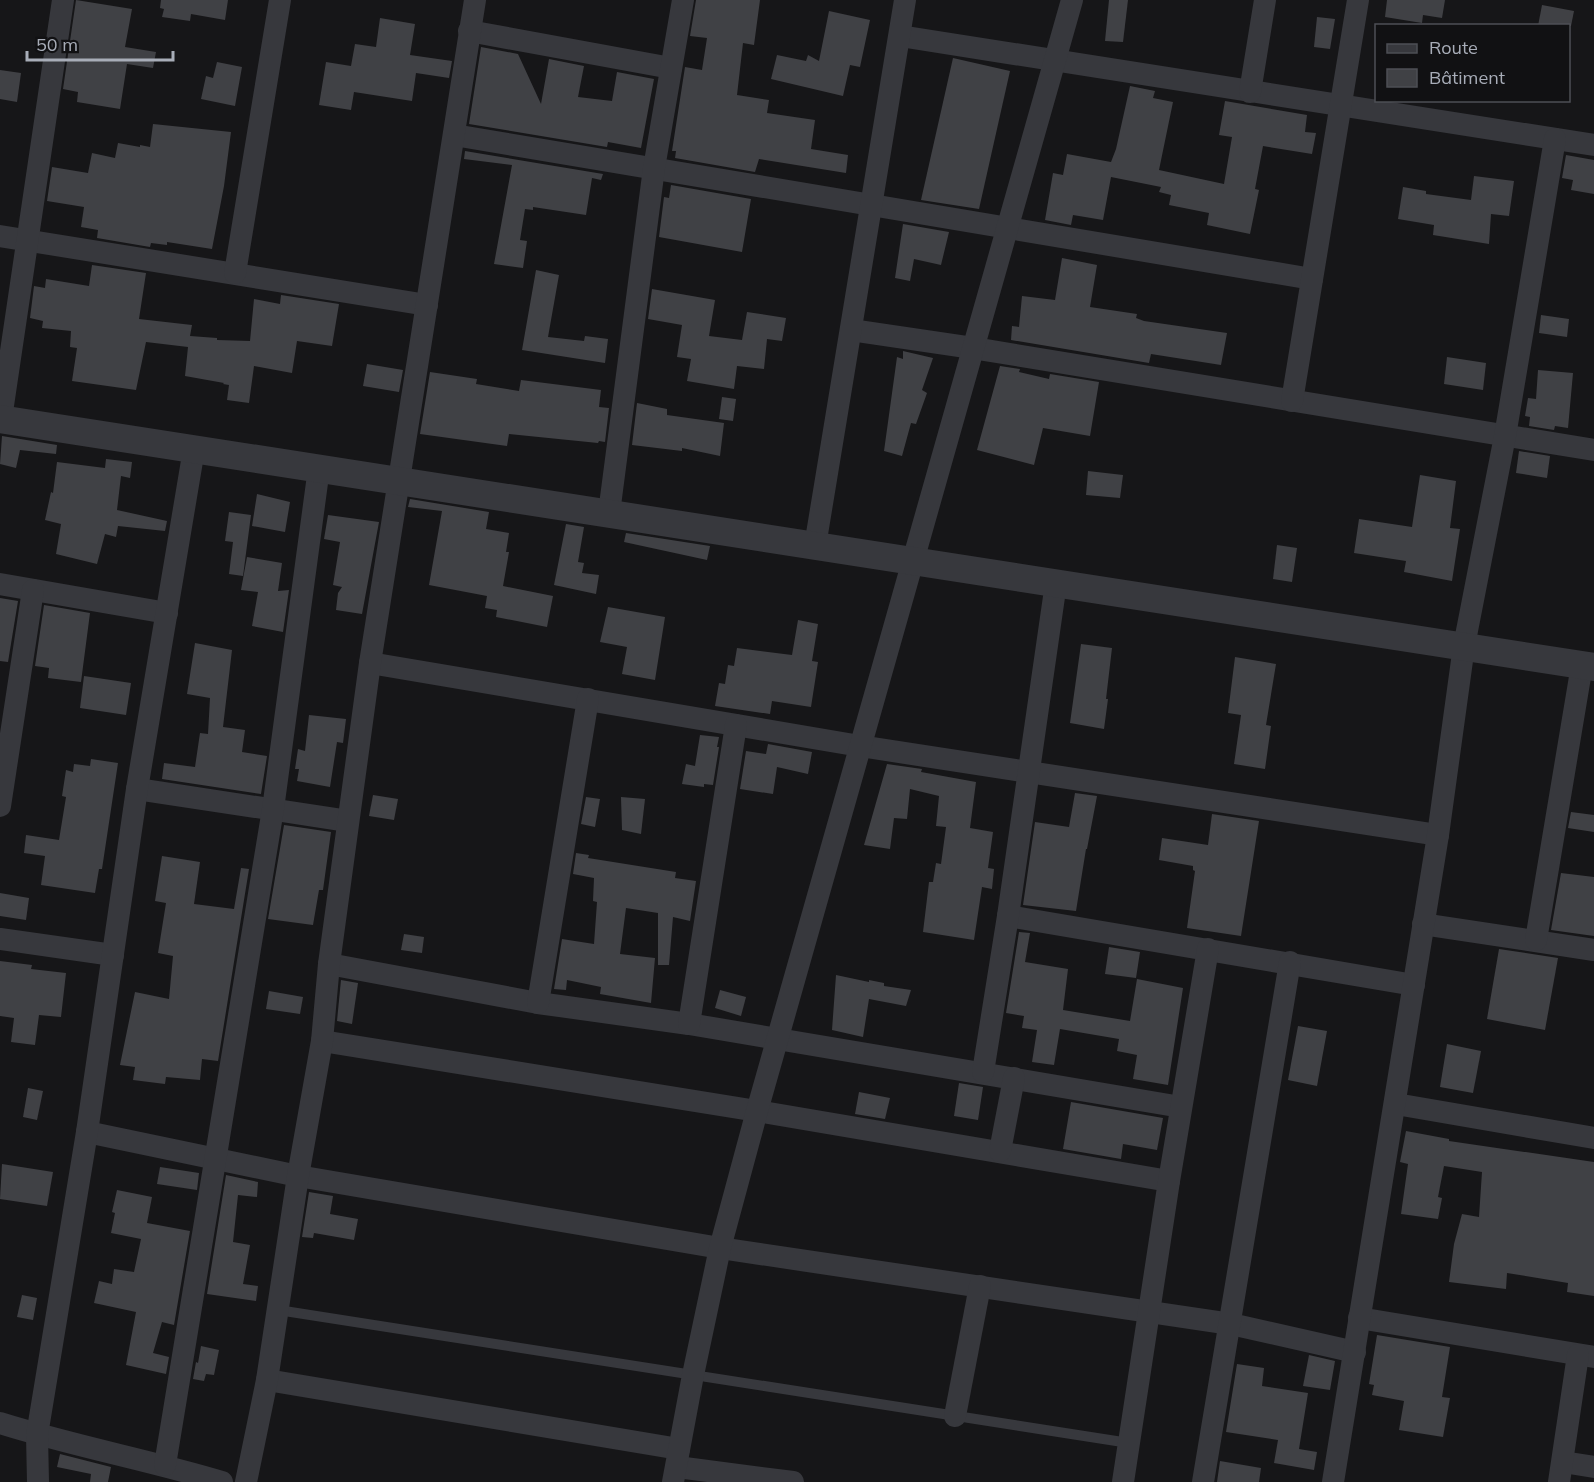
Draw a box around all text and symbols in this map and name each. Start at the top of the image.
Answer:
scale bar [27,24,172,62]
legend [1375,24,1570,102]
text: 50 m [36,33,78,56]
text: Route [1429,36,1478,59]
text: Bâtiment [1429,66,1505,89]

